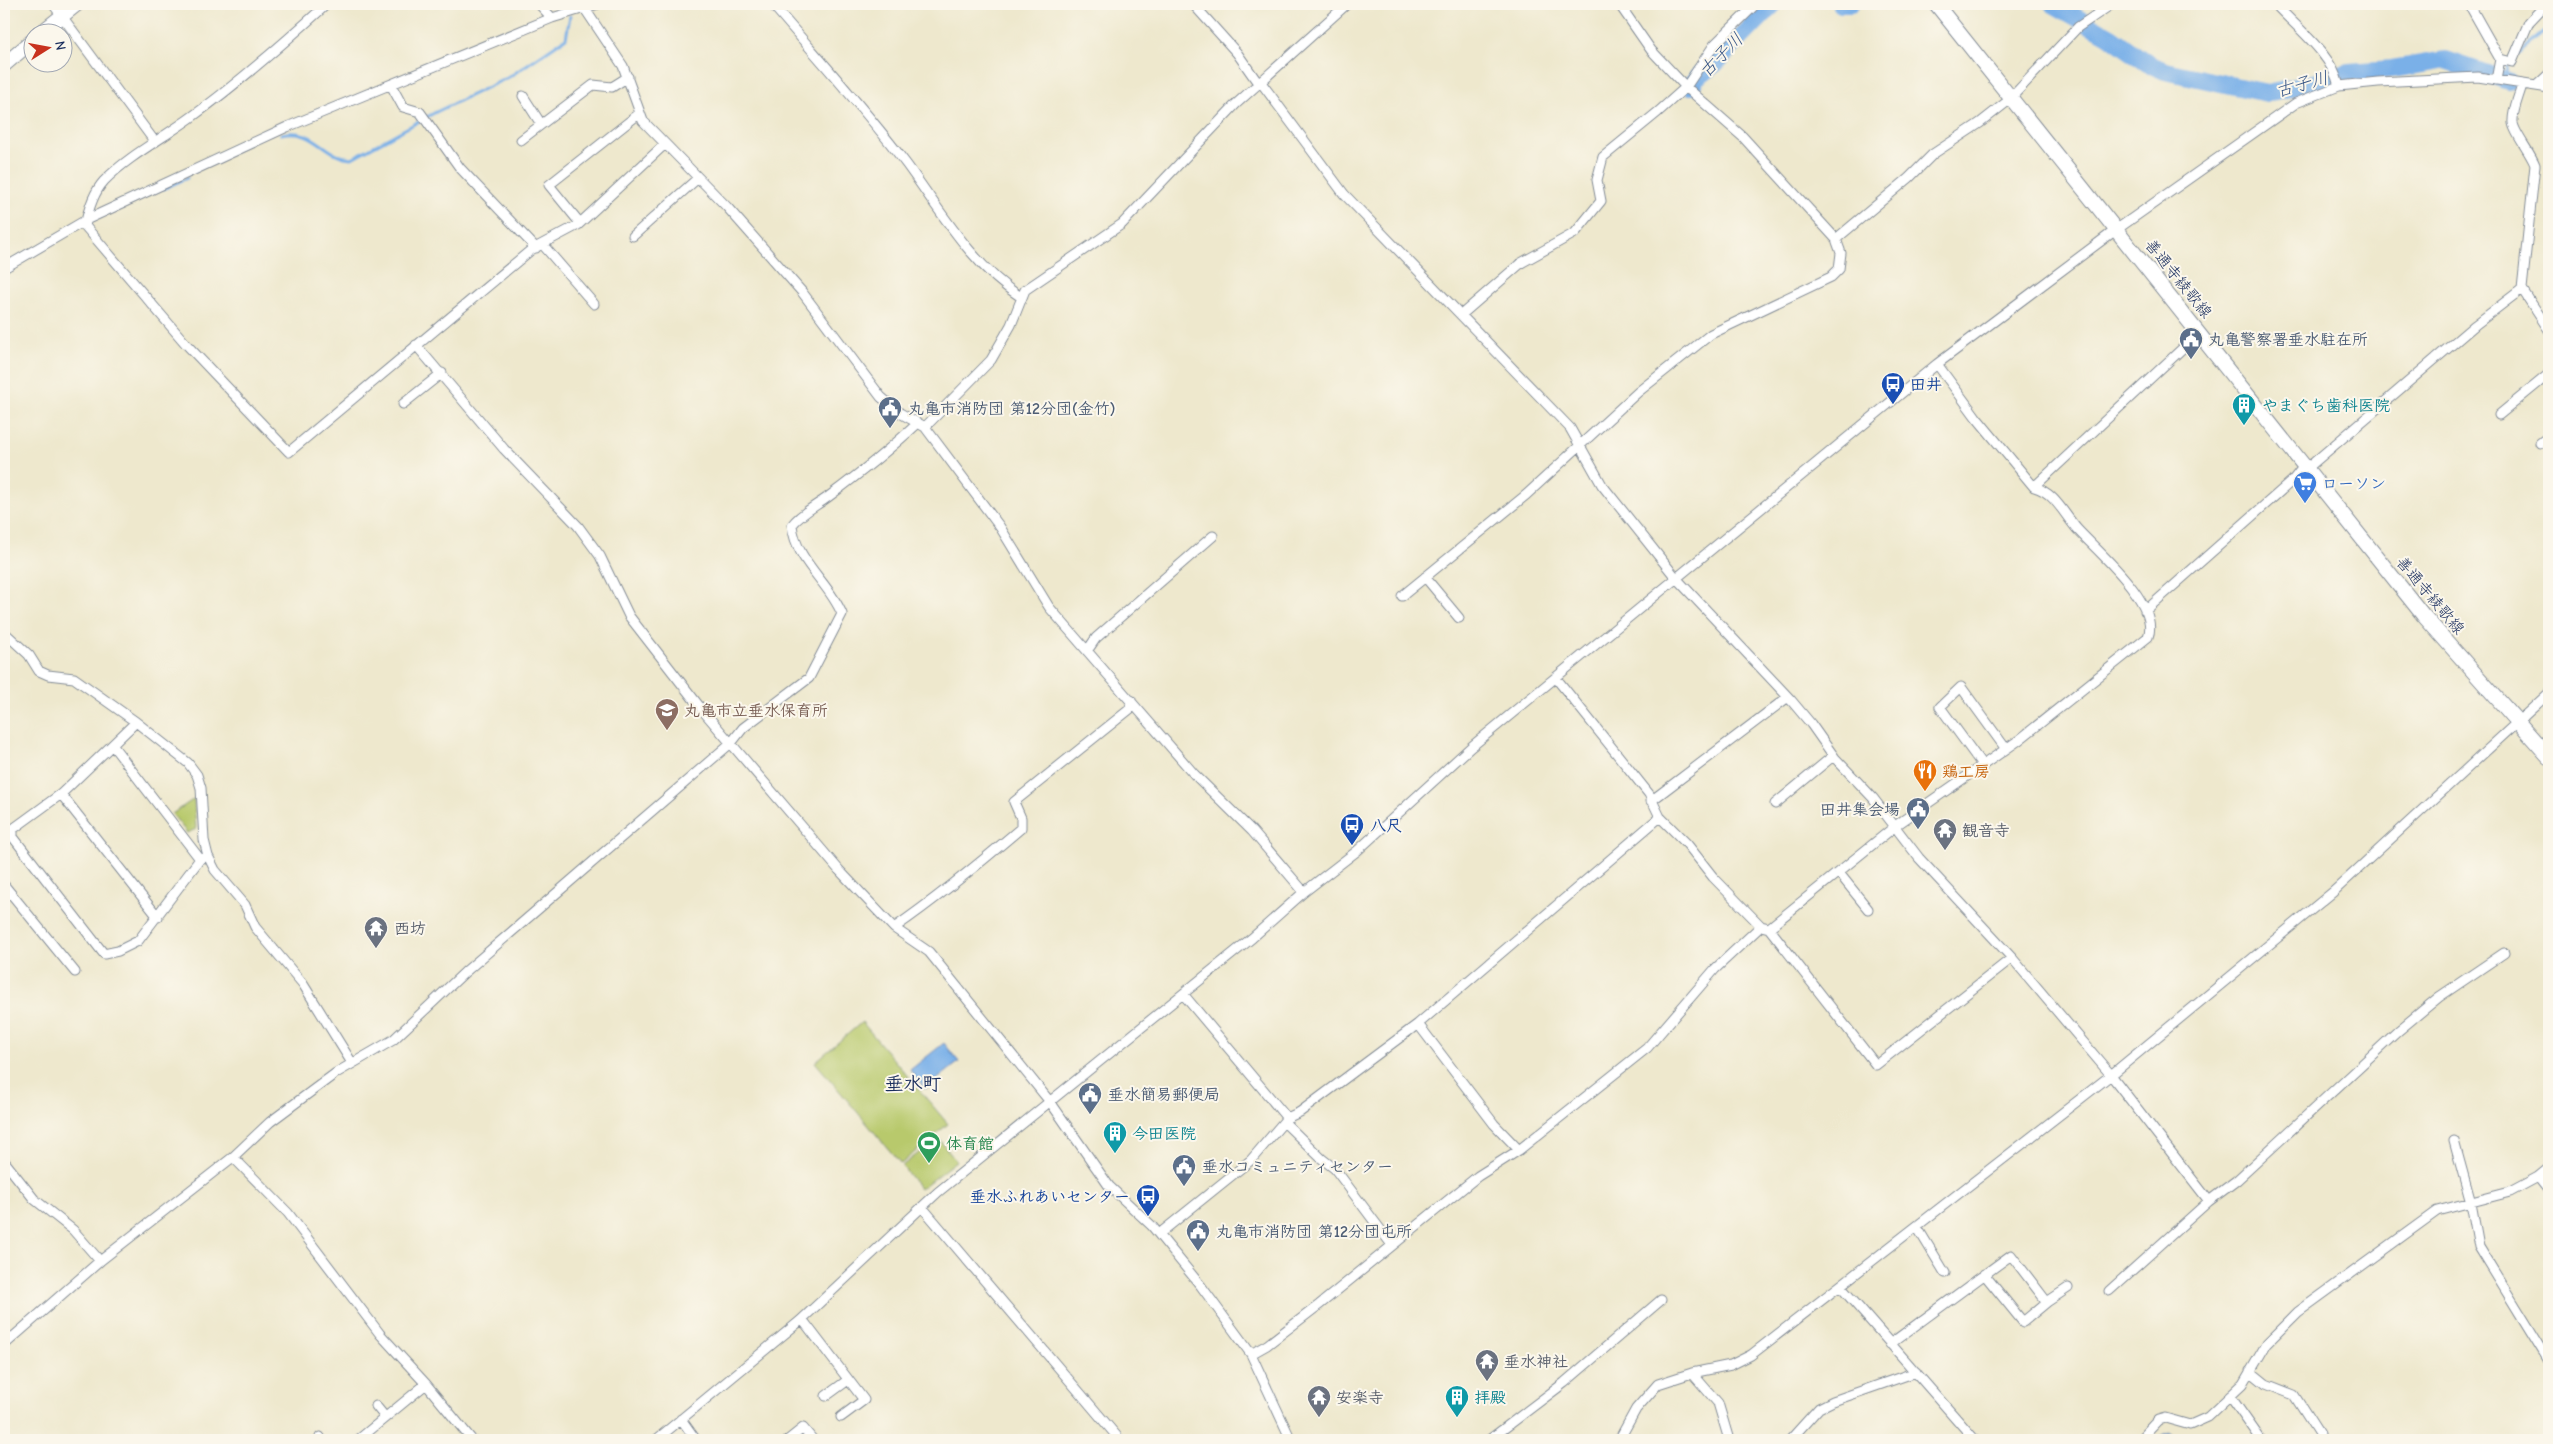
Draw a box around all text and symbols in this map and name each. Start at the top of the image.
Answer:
north arrow [22,22,72,72]
water label: 古子川 [1695,29,1748,82]
text: N [51,40,69,52]
water label: 古子川 [2273,67,2331,102]
street label: 善通寺綾歌線 [2141,236,2215,322]
public building icon: 丸亀警察署垂水駐在所 [2178,326,2204,360]
place label: 丸亀警察署垂水駐在所 [2208,331,2368,349]
bus stop icon: 田井 [1880,371,1906,405]
place label: 田井 [1910,376,1942,394]
building icon: やまぐち歯科医院 [2231,392,2257,426]
public building icon: 丸亀市消防団 第12分団(金竹) [877,395,903,429]
place label: やまぐち歯科医院 [2262,397,2390,415]
place label: 丸亀市消防団 第12分団(金竹) [908,400,1115,418]
supermarket icon: ローソン [2292,470,2318,504]
place label: ローソン [2322,475,2386,493]
street label: 善通寺綾歌線 [2392,553,2468,638]
school or university icon: 丸亀市立垂水保育所 [654,697,680,731]
place label: 丸亀市立垂水保育所 [684,702,828,720]
restaurant icon: 鶏工房 [1912,758,1938,792]
place label: 鶏工房 [1942,763,1990,781]
public building icon: 田井集会場 [1905,796,1931,830]
place label: 田井集会場 [1820,801,1900,819]
bus stop icon: 八尺 [1339,812,1365,846]
place label: 八尺 [1370,817,1402,835]
temple icon: 観音寺 [1932,817,1958,851]
place label: 観音寺 [1962,822,2010,840]
temple icon: 西坊 [363,915,389,949]
place label: 西坊 [394,920,426,938]
district label: 垂水町 [884,1073,942,1095]
public building icon: 垂水簡易郵便局 [1077,1081,1103,1115]
place label: 垂水簡易郵便局 [1108,1086,1220,1104]
building icon: 今田医院 [1102,1120,1128,1154]
place label: 今田医院 [1132,1125,1196,1143]
sports icon: 体育館 [916,1130,942,1164]
place label: 体育館 [946,1135,994,1153]
public building icon: 垂水コミュニティセンター [1171,1153,1197,1187]
place label: 垂水コミュニティセンター [1202,1158,1393,1176]
bus stop icon: 垂水ふれあいセンター [1135,1183,1161,1217]
place label: 垂水ふれあいセンター [970,1188,1130,1206]
public building icon: 丸亀市消防団 第12分団屯所 [1185,1218,1211,1252]
place label: 丸亀市消防団 第12分団屯所 [1216,1223,1412,1241]
temple icon: 垂水神社 [1474,1348,1500,1382]
place label: 垂水神社 [1504,1353,1568,1371]
temple icon: 安楽寺 [1306,1384,1332,1418]
building icon: 拝殿 [1444,1384,1470,1418]
place label: 安楽寺 [1336,1389,1384,1407]
place label: 拝殿 [1474,1389,1506,1407]

